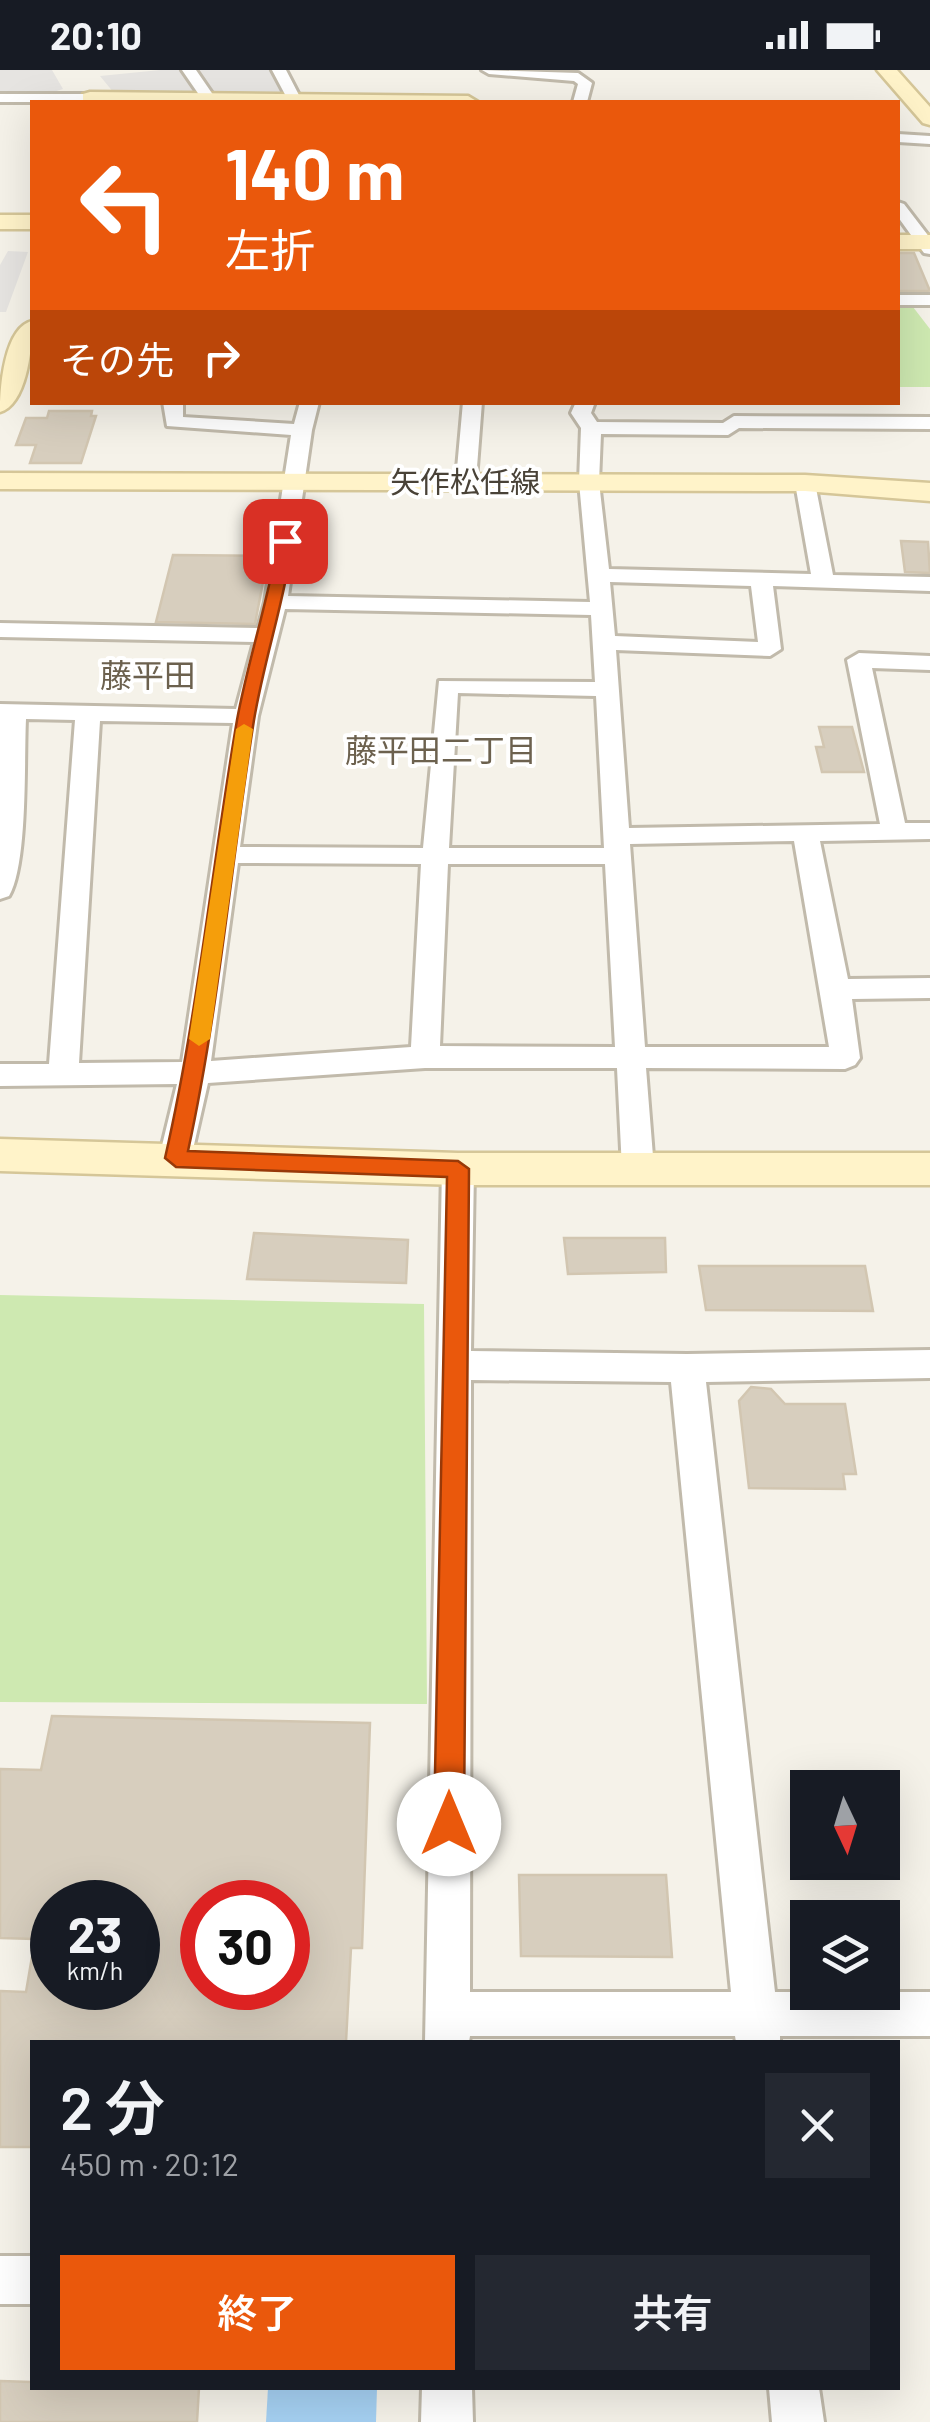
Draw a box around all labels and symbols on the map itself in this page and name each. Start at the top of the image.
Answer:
street label: 矢作松任線 [390,463,540,499]
pin [243,499,328,584]
district label: 藤平田 [100,655,196,693]
district label: 藤平田二丁目 [345,730,537,768]
north arrow [790,1770,900,1880]
position arrow [397,1772,501,1876]
speed limit sign: 30 [180,1880,310,2010]

